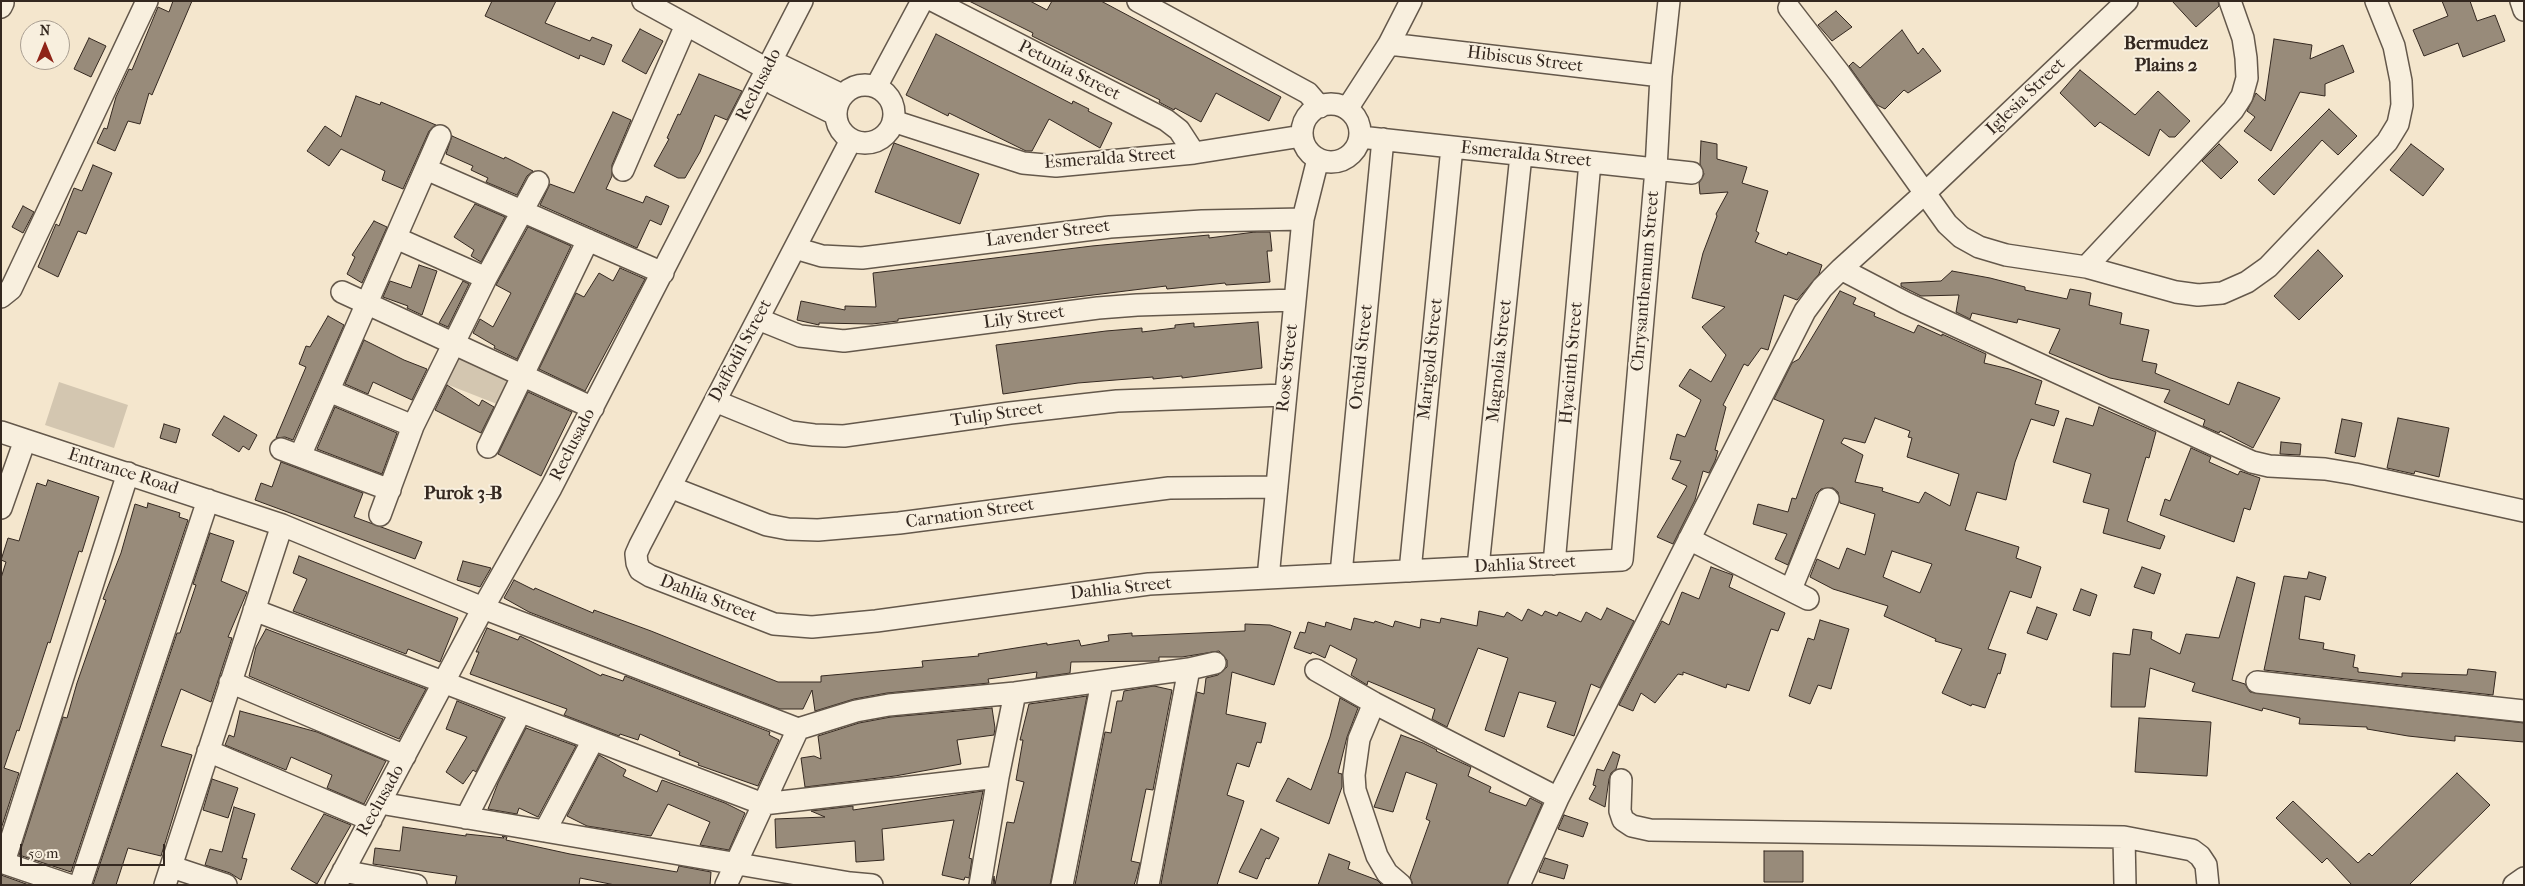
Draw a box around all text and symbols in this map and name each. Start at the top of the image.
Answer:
north arrow [20,20,70,70]
text: N [40,22,50,39]
district label: Bermudez Plains 2 [2124,33,2208,77]
street label: Petunia Street [1014,36,1124,106]
street label: Hibiscus Street [1466,42,1584,78]
street label: Reclusado [732,45,786,125]
street label: Iglesia Street [1982,54,2070,140]
street label: Esmeralda Street [1459,137,1593,173]
street label: Esmeralda Street [1044,144,1176,174]
street label: Chrysanthemum Street [1627,190,1665,372]
street label: Lavender Street [985,216,1111,252]
street label: Daffodil Street [705,296,777,406]
street label: Marigold Street [1414,297,1448,421]
street label: Magnolia Street [1483,298,1517,424]
street label: Hyacinth Street [1556,301,1588,425]
street label: Lily Street [982,302,1066,334]
street label: Orchid Street [1346,303,1378,411]
street label: Rose Street [1273,323,1303,413]
street label: Tulip Street [949,398,1045,432]
street label: Reclusado [546,405,600,485]
street label: Entrance Road [65,444,181,500]
district label: Purok 3-B [424,483,502,505]
street label: Carnation Street [904,494,1036,534]
street label: Dahlia Street [1473,552,1577,578]
street label: Dahlia Street [656,571,760,627]
street label: Dahlia Street [1069,573,1173,605]
street label: Reclusado [353,761,409,841]
scale bar [22,834,168,866]
text: 50 m [28,844,58,862]

